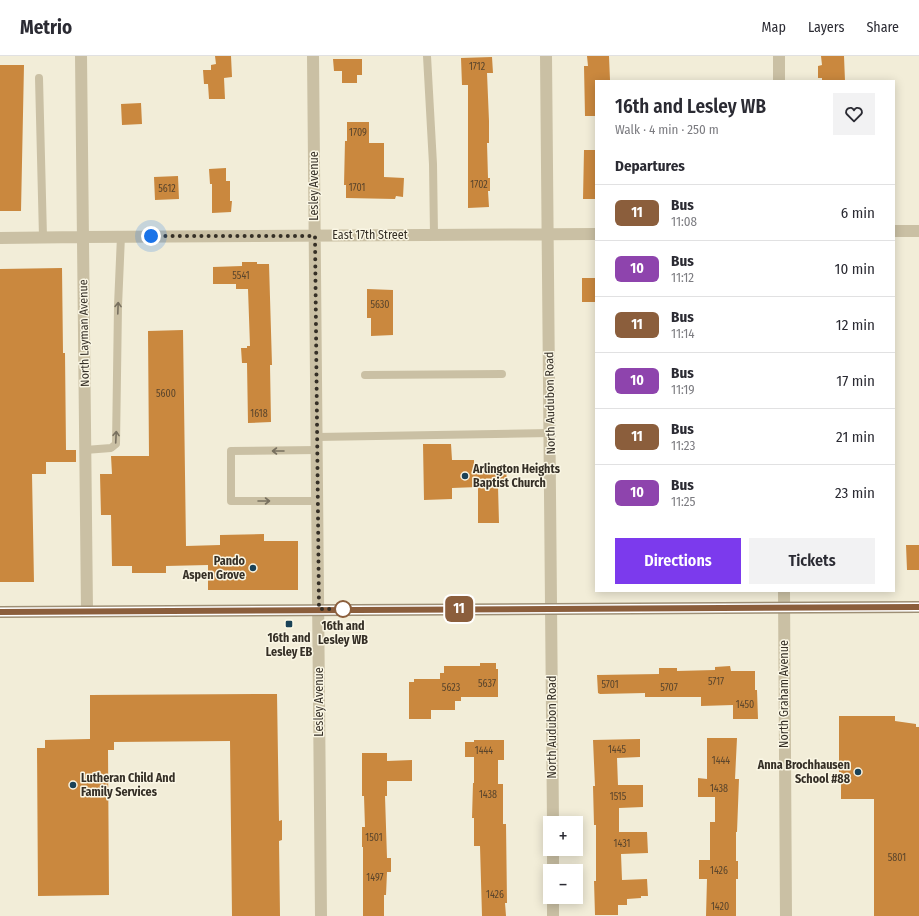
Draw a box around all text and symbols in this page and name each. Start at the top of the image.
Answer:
text: Metrio [20,16,72,39]
text: Map [762,19,786,36]
text: Layers [808,19,844,36]
text: Share [866,19,899,36]
house number: 1712 [469,61,486,73]
button: heart [833,93,875,135]
text: 16th and Lesley WB [615,95,766,118]
text: Walk · 4 min · 250 m [615,122,719,137]
house number: 1709 [349,127,367,139]
street label: Lesley Avenue [307,151,321,221]
text: Departures [615,157,685,175]
house number: 1702 [470,179,488,191]
house number: 1701 [349,182,365,194]
house number: 5612 [158,183,176,195]
text: Bus [671,196,694,214]
text: 11 [631,204,643,221]
text: 6 min [841,204,875,222]
text: 11:08 [671,214,697,229]
your location [141,226,161,246]
street label: East 17th Street [332,228,408,242]
text: Bus [671,252,694,270]
text: 10 [630,260,644,277]
text: 10 min [835,260,875,278]
house number: 5541 [232,270,250,282]
text: 11:12 [671,270,694,285]
street label: North Layman Avenue [76,279,92,387]
house number: 5630 [370,299,390,311]
one-way arrow [114,302,122,315]
text: Bus [671,308,694,326]
text: 11 [631,316,643,333]
text: 12 min [836,316,875,334]
text: 11:14 [671,326,695,341]
street label: North Audubon Road [542,351,558,455]
text: Bus [671,364,694,382]
text: 10 [630,372,644,389]
text: 17 min [836,372,875,390]
text: 11:19 [671,382,695,397]
house number: 5600 [156,388,176,400]
house number: 1618 [250,408,268,420]
text: Bus [671,420,694,438]
text: 11 [631,428,643,445]
text: 21 min [836,428,875,446]
one-way arrow [112,431,120,444]
text: 11:23 [671,438,695,453]
one-way arrow [272,447,285,454]
place label: Arlington Heights Baptist Church [472,462,561,490]
marker: Arlington Heights Baptist Church [460,471,470,481]
text: Bus [671,476,694,494]
text: 10 [630,484,644,501]
text: 23 min [835,484,875,502]
text: 11:25 [671,494,695,509]
one-way arrow [257,497,270,505]
button: Directions [615,538,741,584]
button: Tickets [749,538,875,584]
place label: Pando Aspen Grove [182,554,246,582]
marker: Pando Aspen Grove [248,563,258,573]
line badge: 11 [441,596,477,622]
marker: 16th and Lesley WB [334,600,352,618]
text: 11 [453,600,465,617]
marker: 16th and Lesley EB [284,619,294,629]
place label: 16th and Lesley WB [318,619,368,647]
place label: 16th and Lesley EB [266,631,313,659]
street label: North Graham Avenue [777,640,791,748]
street label: Lesley Avenue [312,667,326,737]
street label: North Audubon Road [545,676,559,778]
house number: 5717 [708,676,724,688]
house number: 5637 [478,678,496,690]
house number: 5701 [601,679,619,691]
house number: 5623 [442,682,461,694]
house number: 5707 [660,682,678,694]
house number: 1450 [736,699,754,711]
house number: 1445 [608,744,626,756]
house number: 1444 [475,745,493,757]
house number: 1444 [712,755,730,767]
place label: Anna Brochhausen School #88 [757,758,851,786]
marker: Anna Brochhausen School #88 [853,767,863,777]
place label: Lutheran Child And Family Services [81,771,175,799]
marker: Lutheran Child And Family Services [68,780,78,790]
house number: 1438 [710,783,728,795]
house number: 1438 [479,789,497,801]
house number: 1515 [610,791,627,803]
map controls [543,816,583,904]
button: + [543,816,583,856]
house number: 1501 [365,832,383,844]
house number: 1431 [614,838,630,850]
house number: 5801 [888,852,906,864]
button: − [543,864,583,904]
house number: 1426 [710,865,728,877]
house number: 1497 [366,872,384,884]
house number: 1426 [486,889,504,901]
house number: 1420 [711,901,729,913]

